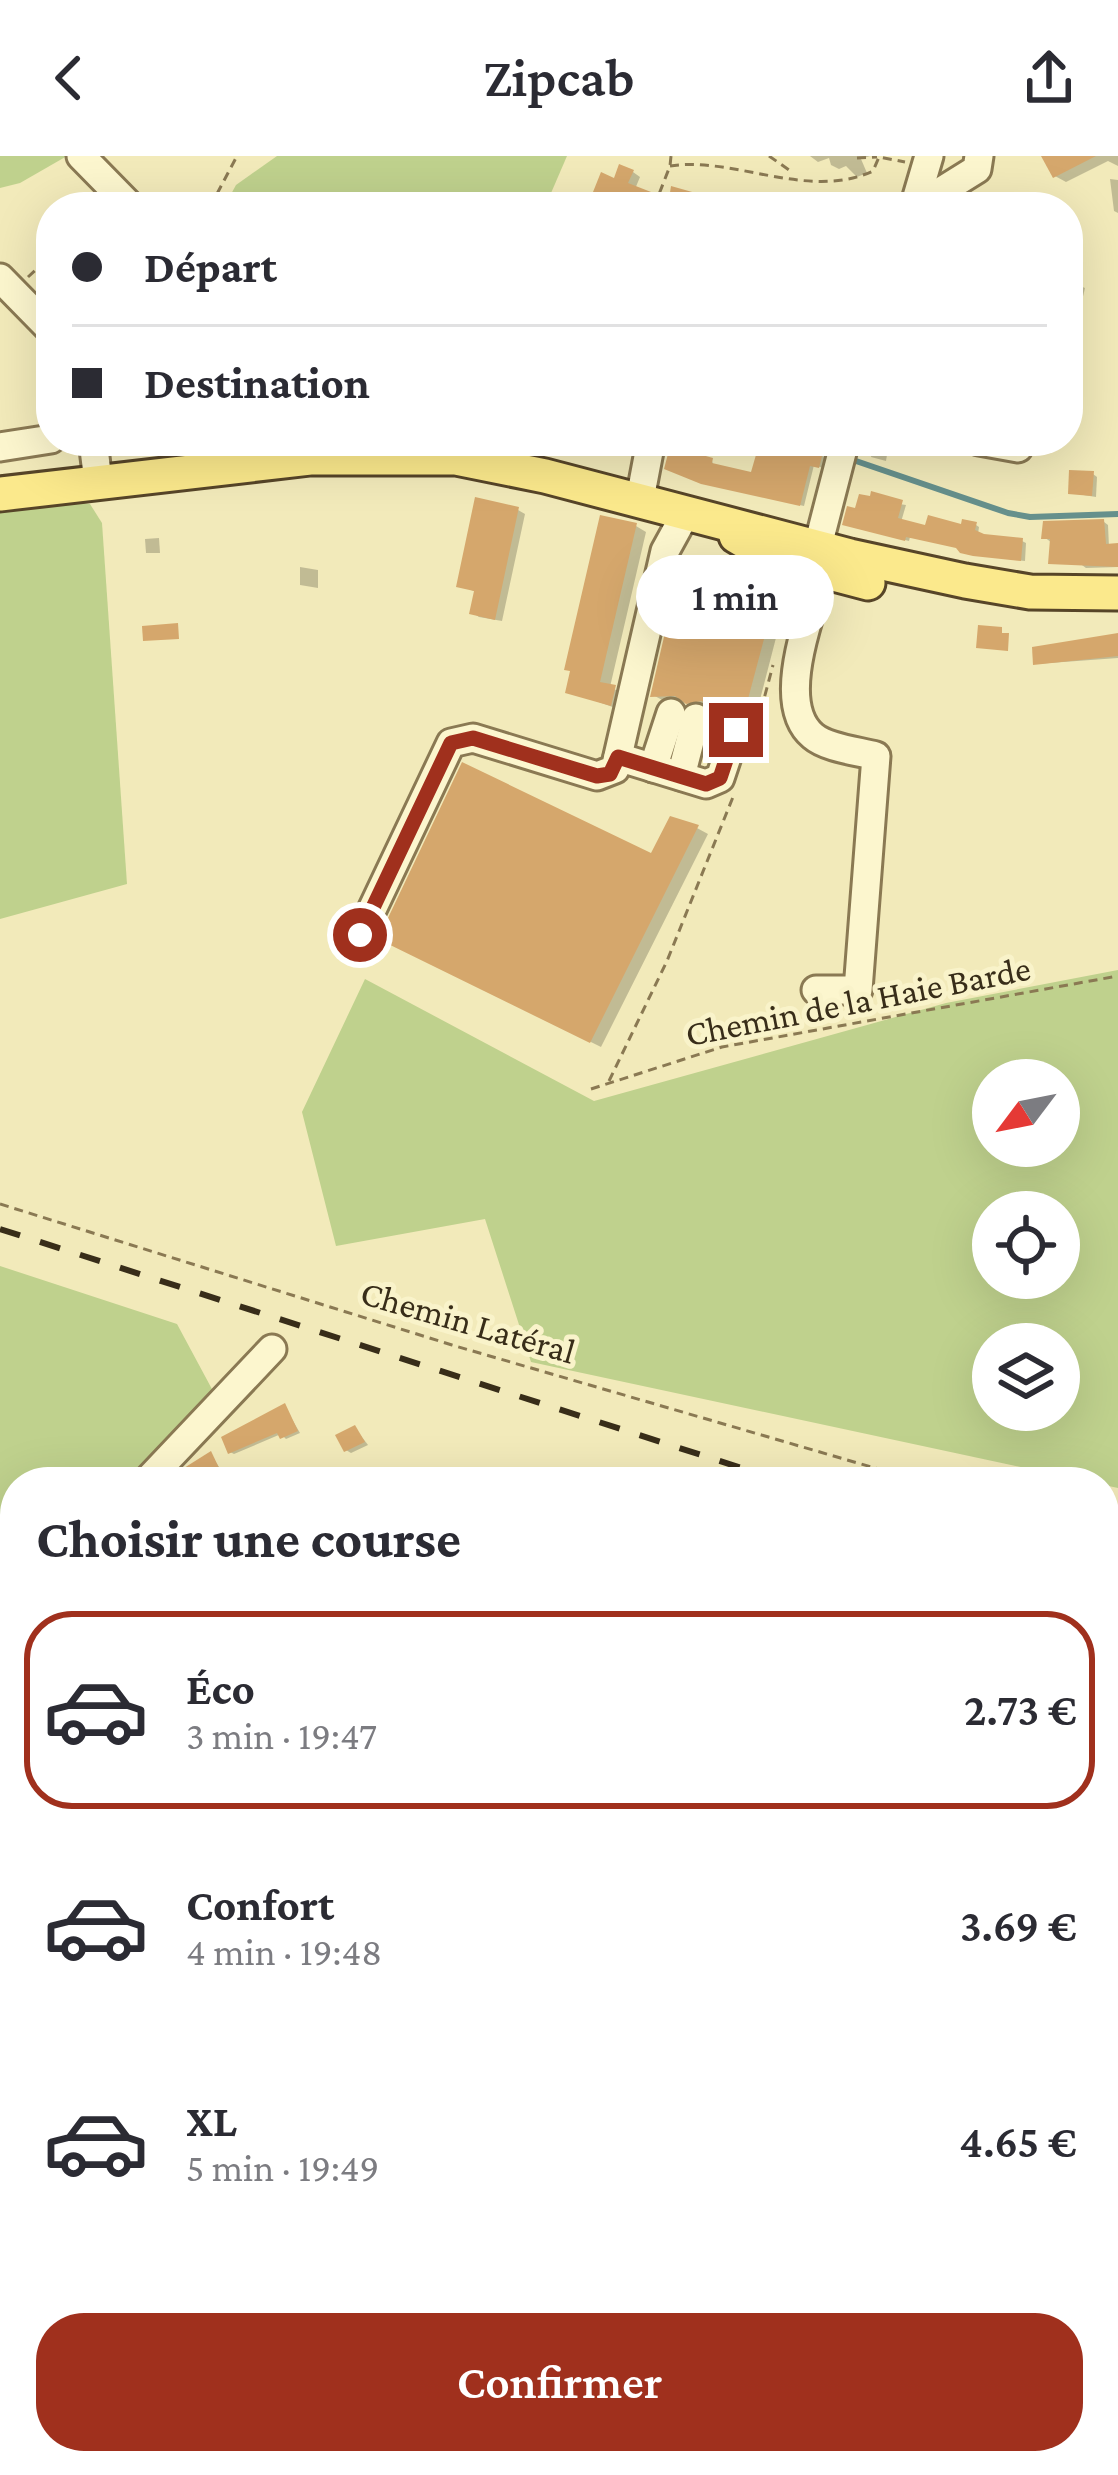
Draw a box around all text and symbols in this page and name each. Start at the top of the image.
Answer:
icon: back [36,45,102,111]
icon: share [1016,45,1082,111]
text: Zipcab [483,48,635,108]
text: Départ [144,242,277,292]
text: Destination [144,358,370,408]
callout: 1 min [637,556,835,640]
text: 1 min [692,575,778,618]
route end [709,703,763,757]
route start [333,908,387,962]
street label: Chemin de la Haie Barde [682,948,1034,1054]
north arrow [972,1059,1080,1167]
map controls [972,1059,1080,1431]
button: locate [972,1191,1080,1299]
street label: Chemin Latéral [356,1272,580,1372]
button: layers [972,1323,1080,1431]
text: Choisir une course [36,1509,461,1569]
icon: car [42,1656,150,1764]
text: Éco [186,1664,255,1714]
text: 2.73 € [964,1685,1077,1735]
text: 3 min · 19:47 [186,1714,377,1757]
icon: car [42,1872,150,1980]
text: Confort [186,1880,334,1930]
text: 3.69 € [960,1901,1077,1951]
text: 4 min · 19:48 [186,1930,382,1973]
icon: car [42,2088,150,2196]
text: XL [186,2096,237,2146]
text: 4.65 € [959,2117,1077,2167]
text: 5 min · 19:49 [186,2146,379,2189]
button: Confirmer [36,2313,1083,2451]

